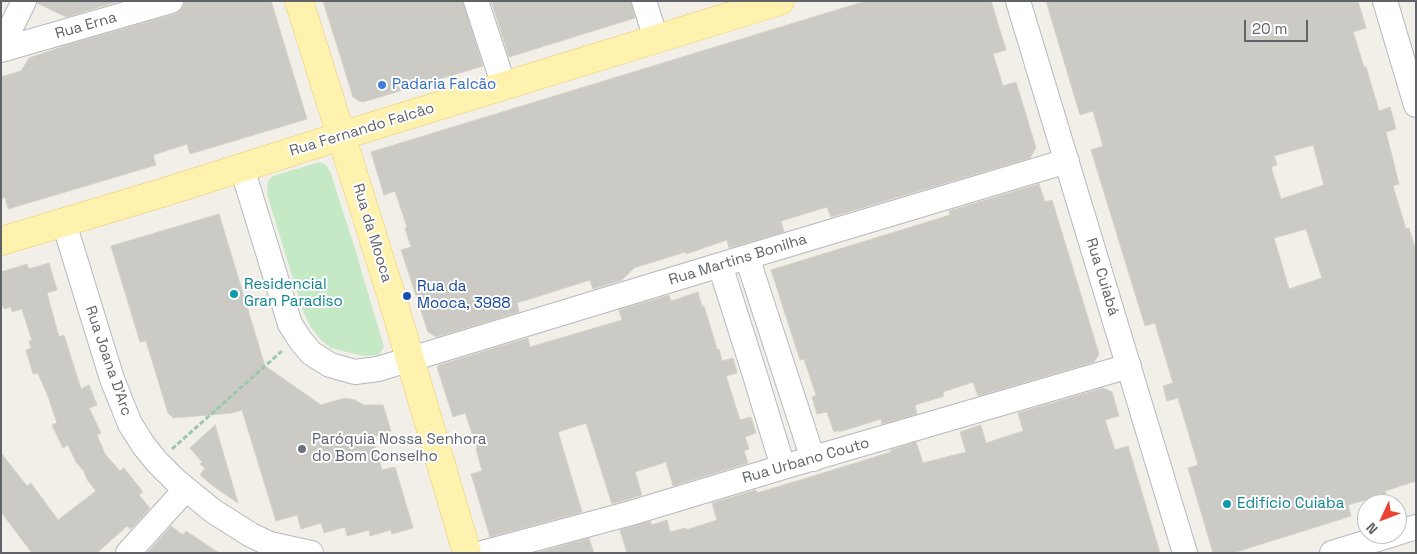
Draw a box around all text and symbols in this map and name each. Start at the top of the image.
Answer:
street label: Rua Erna [53,9,119,43]
scale bar [1247,10,1311,42]
text: 20 m [1252,19,1287,38]
place label: Padaria Falcão [392,76,496,94]
marker: Padaria Falcão [376,79,388,91]
street label: Rua Fernando Falcão [287,99,437,161]
street label: Rua da Mooca [348,181,396,285]
street label: Rua Martins Bonilha [667,230,809,290]
street label: Rua Cuiabá [1082,236,1122,318]
place label: Residencial Gran Paradiso [244,276,343,311]
place label: Rua da Mooca, 3988 [417,278,511,313]
marker: Residencial Gran Paradiso [228,288,240,300]
marker: Rua da Mooca, 3988 [401,290,413,302]
street label: Rua Joana D'Arc [81,304,135,418]
place label: Paróquia Nossa Senhora do Bom Conselho [312,431,486,466]
street label: Rua Urbano Couto [740,434,872,488]
marker: Paróquia Nossa Senhora do Bom Conselho [296,443,308,455]
north arrow [1357,494,1407,544]
place label: Edifício Cuiaba [1237,495,1344,513]
marker: Edifício Cuiaba [1221,498,1233,510]
text: N [1362,519,1382,538]

